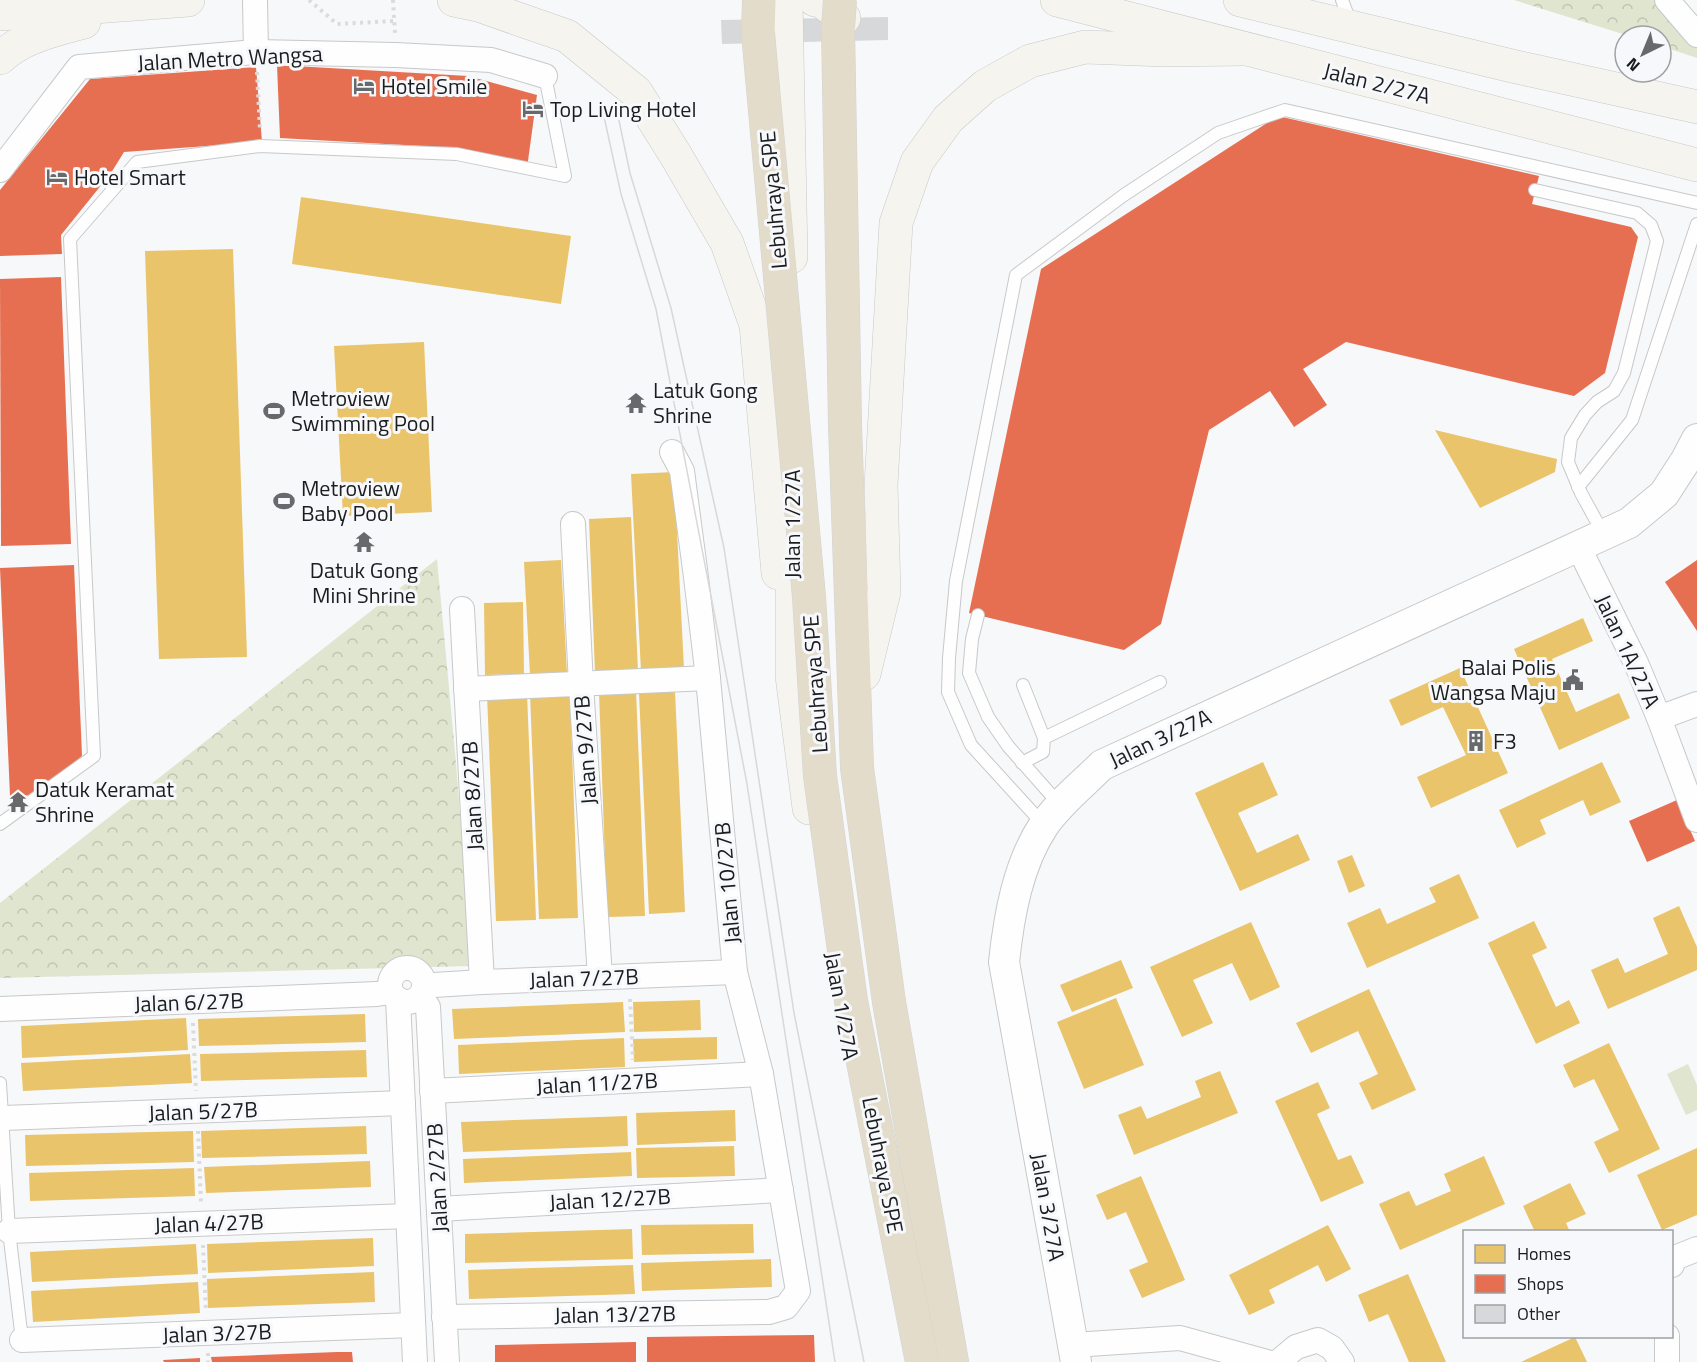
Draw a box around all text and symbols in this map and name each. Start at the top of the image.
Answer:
north arrow [1613,24,1673,84]
street label: Jalan Metro Wangsa [136,36,324,80]
text: N [1621,52,1645,78]
street label: Jalan 2/27A [1320,53,1434,113]
place label: Hotel Smile [381,69,487,103]
hotel icon: Hotel Smile [352,74,376,98]
place label: Top Living Hotel [550,92,697,126]
hotel icon: Top Living Hotel [521,97,545,121]
street label: Lebuhraya SPE [750,130,796,270]
place label: Hotel Smart [74,160,186,194]
hotel icon: Hotel Smart [45,165,69,189]
place label: Latuk Gong Shrine [653,373,758,432]
place label: Metroview Swimming Pool [291,381,435,440]
temple icon: Latuk Gong Shrine [624,391,648,415]
sports icon: Metroview Swimming Pool [262,399,286,423]
street label: Jalan 1/27A [775,469,809,579]
place label: Metroview Baby Pool [301,471,400,530]
sports icon: Metroview Baby Pool [272,489,296,513]
temple icon: Datuk Gong Mini Shrine [352,530,376,554]
place label: Datuk Gong Mini Shrine [310,553,418,612]
street label: Jalan 1A/27A [1587,588,1669,714]
street label: Lebuhraya SPE [793,614,837,754]
place label: Balai Polis Wangsa Maju [1431,650,1556,709]
public building icon: Balai Polis Wangsa Maju [1561,668,1585,692]
street label: Jalan 9/27B [564,694,606,806]
street label: Jalan 3/27A [1103,700,1217,776]
place label: F3 [1493,724,1517,758]
building icon: F3 [1464,729,1488,753]
street label: Jalan 8/27B [452,740,492,852]
place label: Datuk Keramat Shrine [35,772,174,831]
temple icon: Datuk Keramat Shrine [6,790,30,814]
street label: Jalan 10/27B [705,821,749,945]
street label: Jalan 1/27A [816,949,868,1063]
street label: Jalan 7/27B [529,959,639,997]
street label: Jalan 6/27B [134,983,244,1021]
street label: Jalan 11/27B [535,1063,659,1103]
street label: Jalan 5/27B [148,1092,258,1130]
street label: Lebuhraya SPE [853,1094,913,1236]
street label: Jalan 2/27B [417,1122,457,1234]
street label: Jalan 3/27A [1022,1150,1074,1264]
street label: Jalan 12/27B [548,1179,672,1219]
street label: Jalan 4/27B [154,1204,264,1242]
legend [1463,1230,1673,1338]
text: Homes [1517,1240,1571,1267]
text: Shops [1517,1270,1564,1297]
street label: Jalan 13/27B [554,1296,676,1332]
text: Other [1517,1300,1560,1327]
street label: Jalan 3/27B [162,1314,272,1352]

